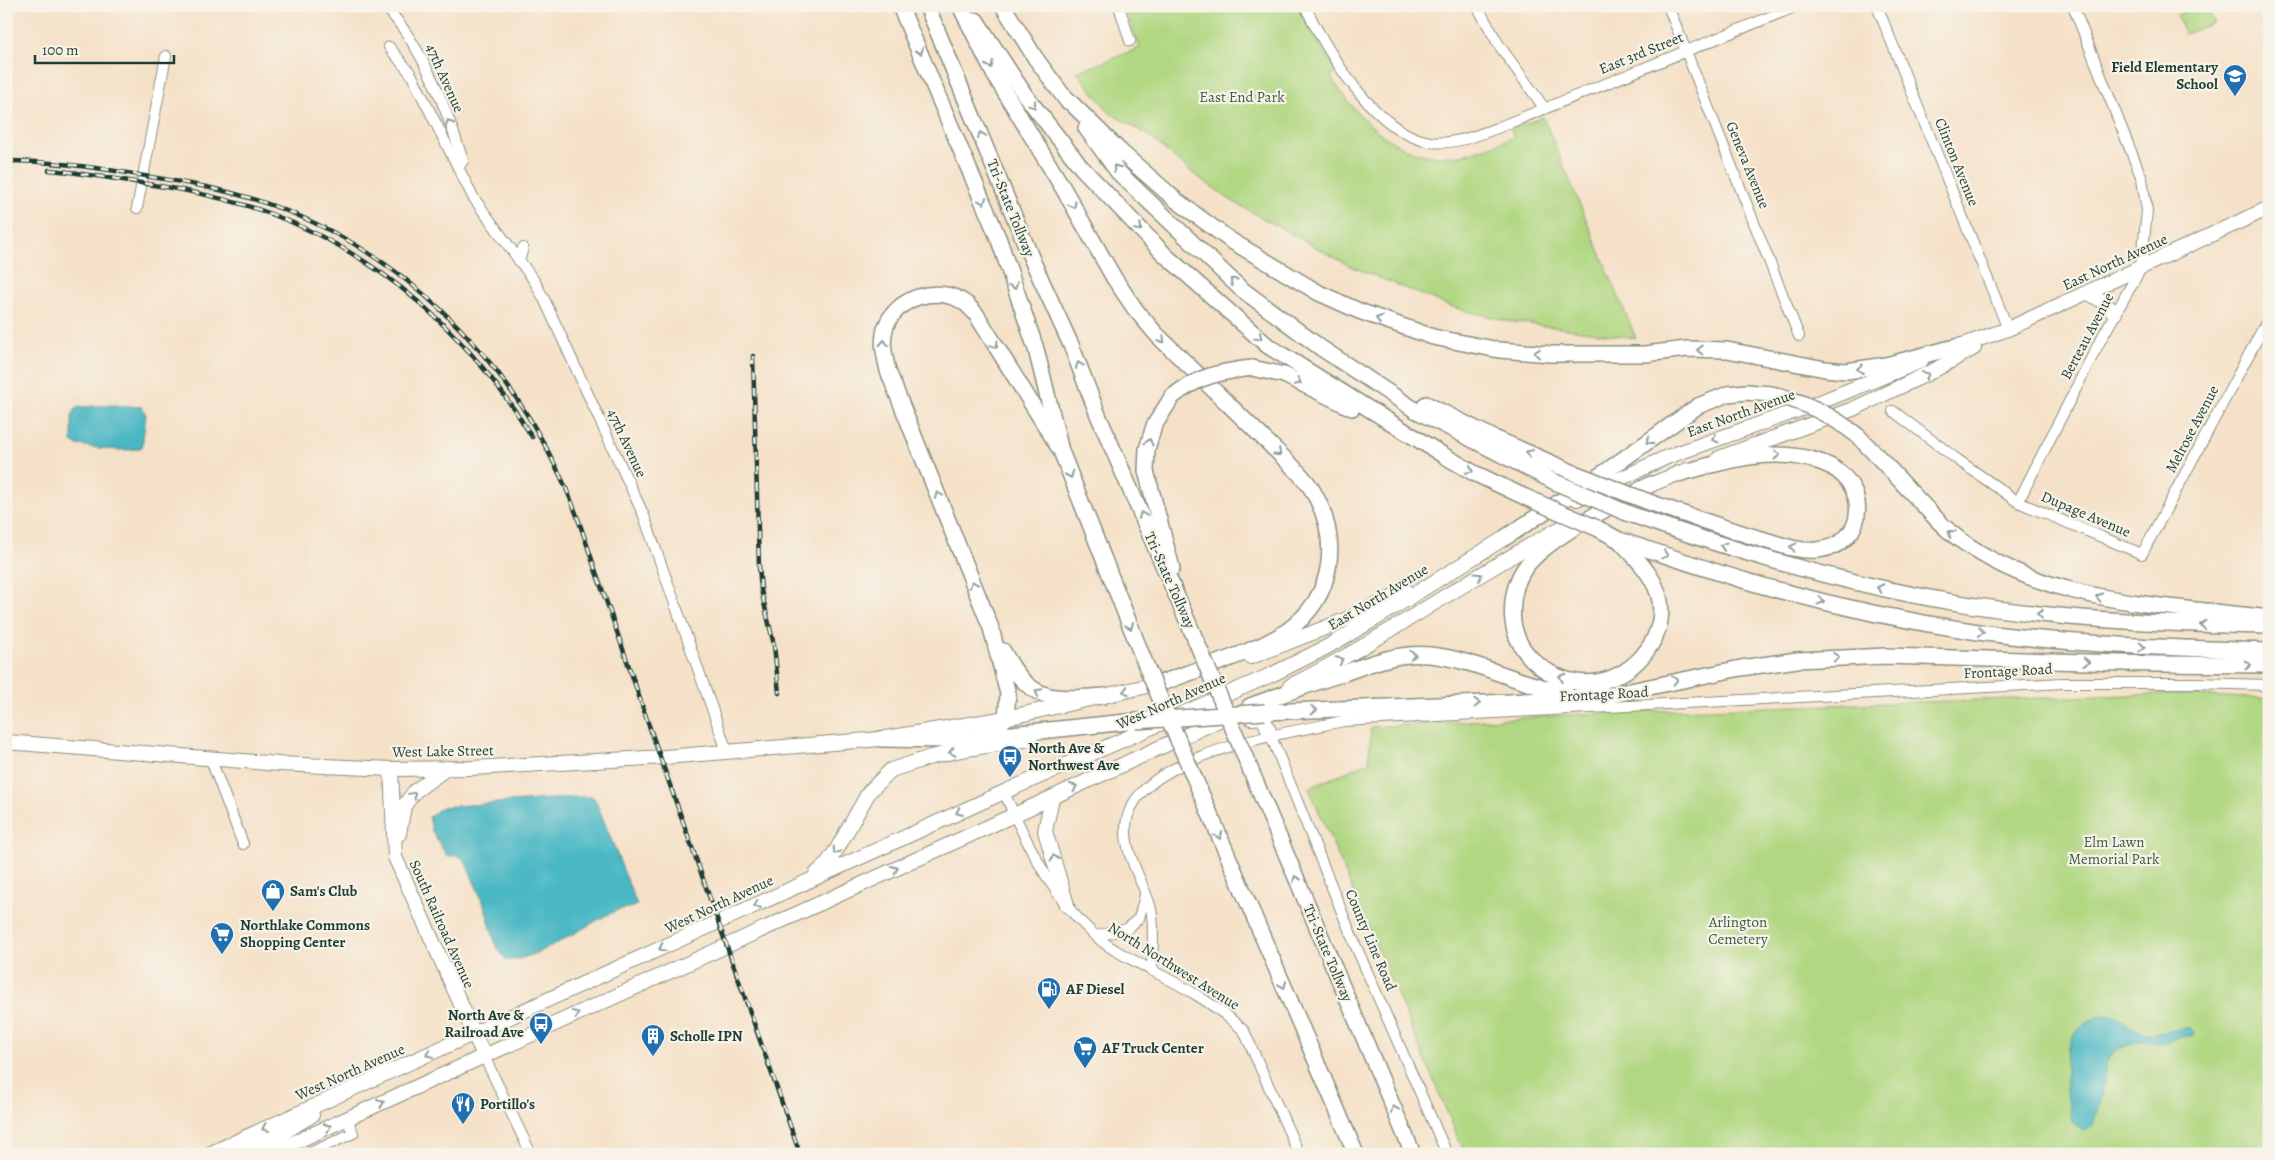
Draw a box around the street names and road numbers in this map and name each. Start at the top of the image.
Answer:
street label: East 3rd Street [1596,27,1686,79]
street label: 47th Avenue [421,40,469,116]
street label: Clinton Avenue [1930,115,1984,209]
street label: Geneva Avenue [1721,118,1775,212]
street label: Tri-State Tollway [982,156,1040,260]
street label: East North Avenue [2059,229,2171,295]
street label: Berteau Avenue [2056,289,2118,383]
street label: Melrose Avenue [2161,382,2224,476]
street label: East North Avenue [1684,384,1798,442]
street label: 47th Avenue [602,405,652,481]
street label: Dupage Avenue [2038,486,2134,542]
street label: Tri-State Tollway [1140,529,1200,632]
street label: East North Avenue [1324,559,1432,635]
street label: Frontage Road [1963,659,2054,683]
street label: West North Avenue [1112,668,1229,735]
street label: Frontage Road [1559,682,1650,706]
street label: West Lake Street [391,740,494,762]
street label: South Railroad Avenue [405,857,479,992]
street label: West North Avenue [660,870,777,938]
street label: County Line Road [1341,886,1402,995]
street label: Tri-State Tollway [1299,901,1358,1005]
street label: North Northwest Avenue [1104,917,1244,1015]
street label: West North Avenue [291,1039,408,1106]

